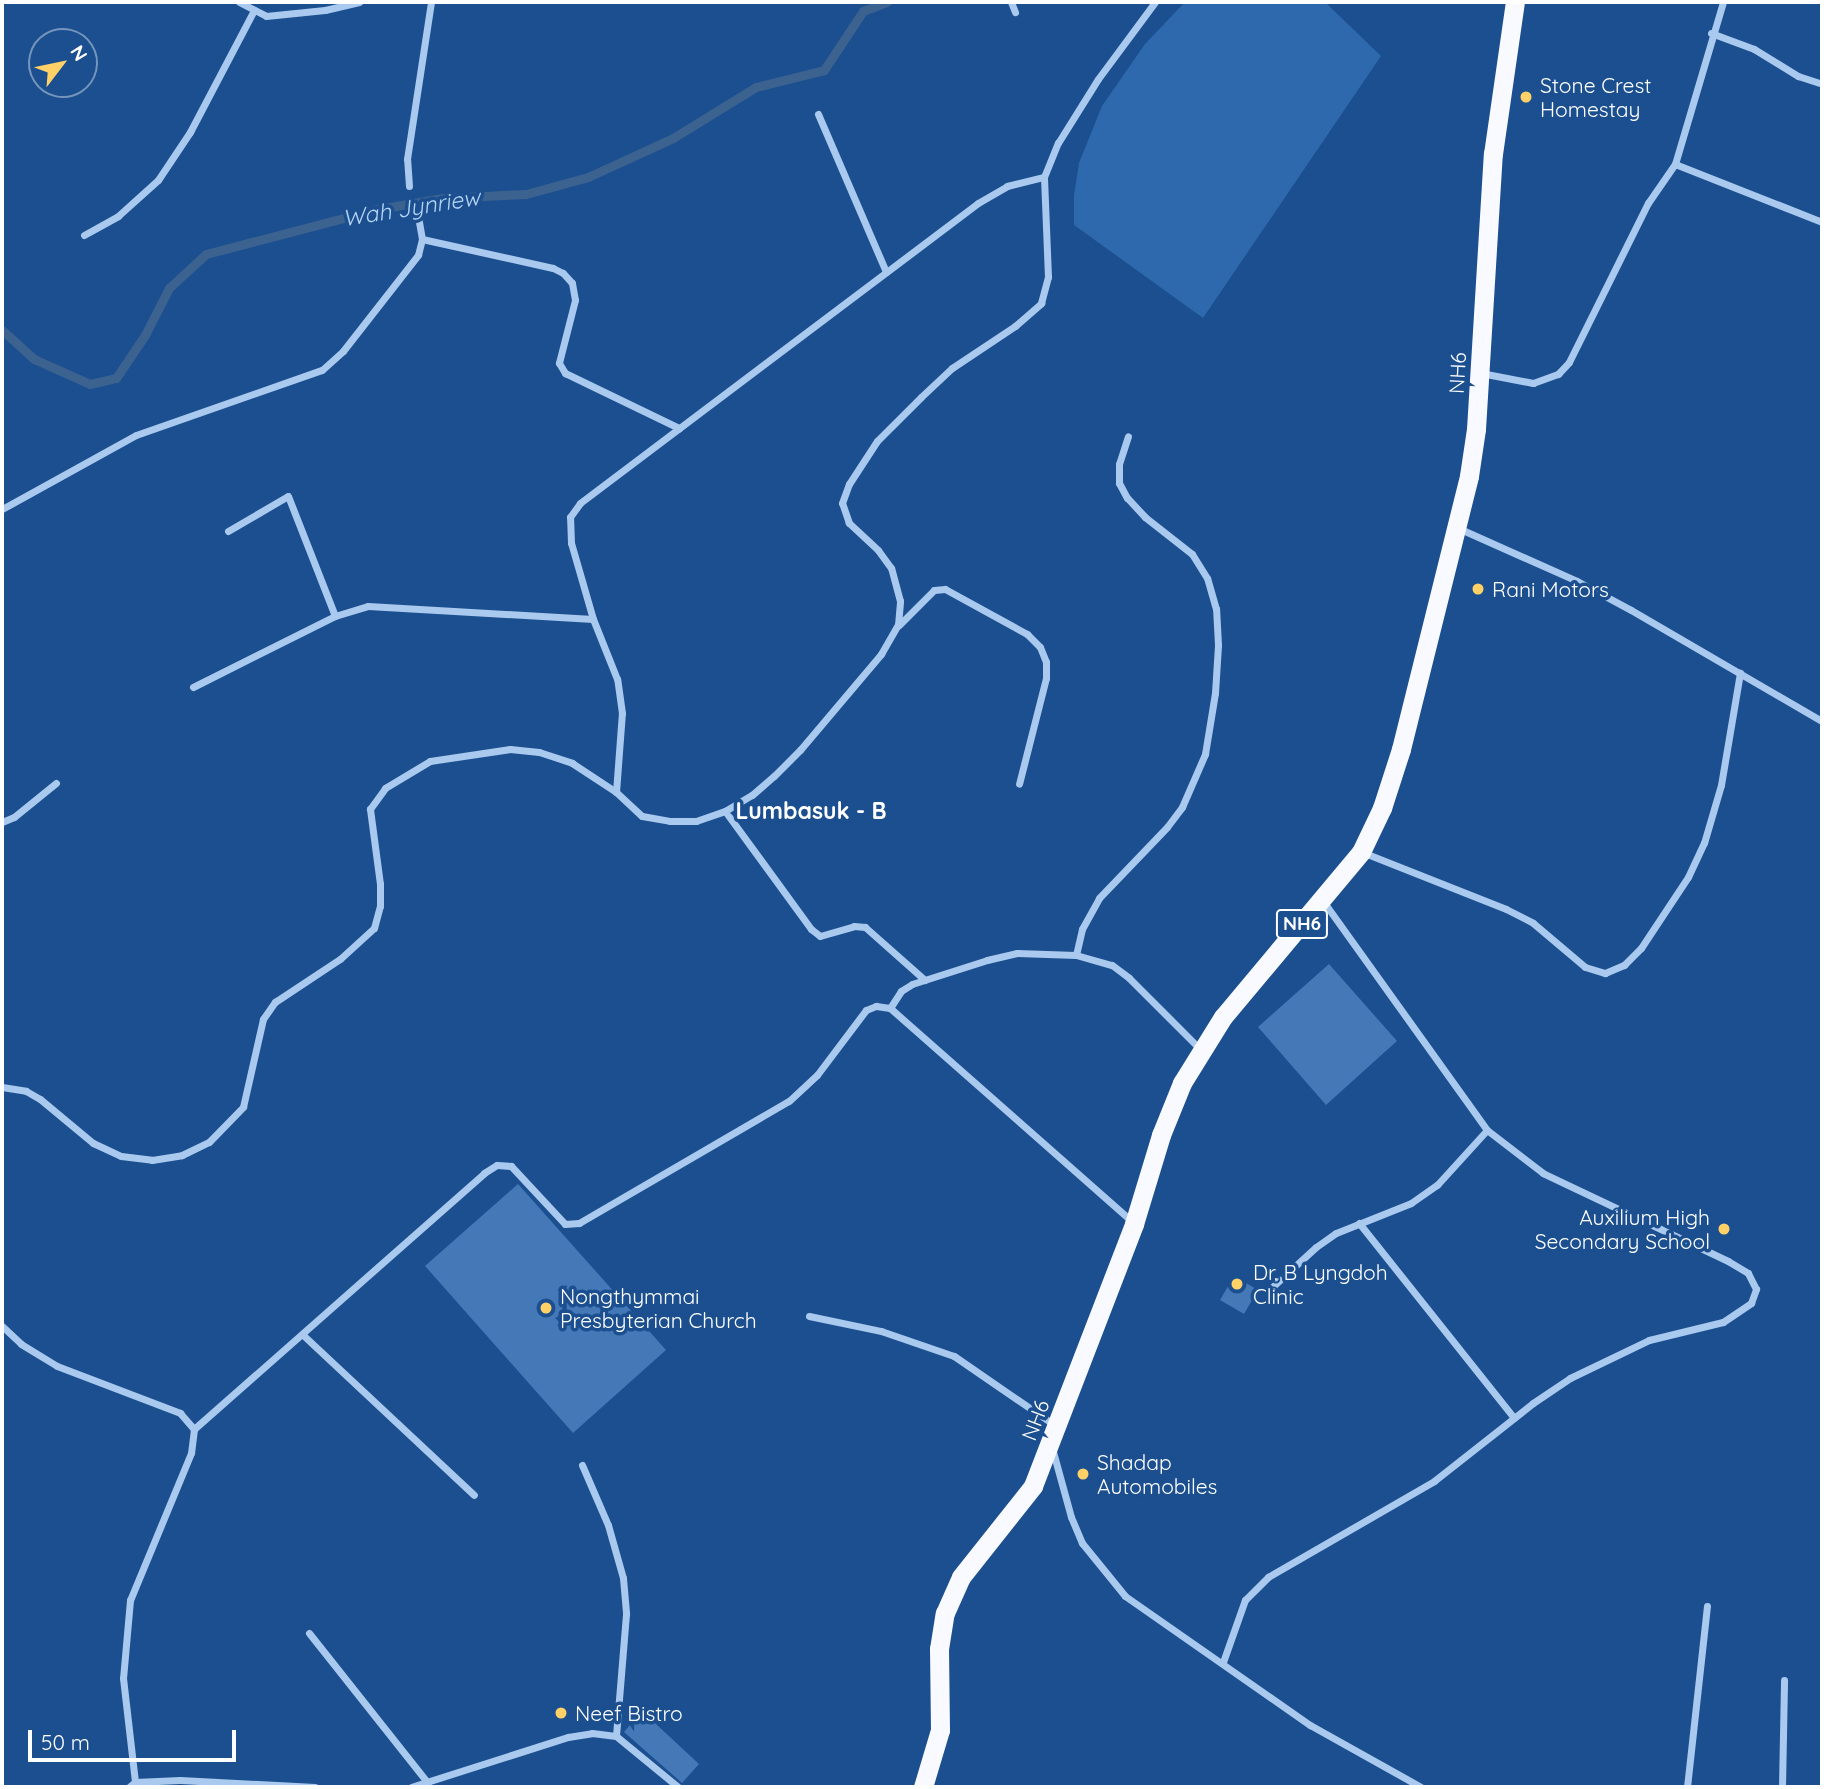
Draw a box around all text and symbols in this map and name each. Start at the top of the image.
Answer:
north arrow [28,28,98,98]
text: N [65,41,93,65]
place label: Stone Crest Homestay [1540,72,1651,122]
marker: Stone Crest Homestay [1518,89,1534,105]
water label: Wah Jynriew [340,184,482,232]
street label: NH6 [1443,352,1471,394]
place label: Rani Motors [1492,576,1609,602]
marker: Rani Motors [1470,581,1486,597]
district label: Lumbasuk - B [735,797,887,825]
road number: NH6 [1276,908,1328,940]
place label: Auxilium High Secondary School [1535,1204,1710,1254]
marker: Auxilium High Secondary School [1716,1221,1732,1237]
place label: Dr. B Lyngdoh Clinic [1253,1259,1388,1309]
marker: Dr. B Lyngdoh Clinic [1227,1274,1247,1294]
place label: Nongthymmai Presbyterian Church [560,1283,757,1333]
marker: Nongthymmai Presbyterian Church [538,1300,554,1316]
street label: NH6 [1016,1396,1054,1444]
place label: Shadap Automobiles [1097,1449,1217,1499]
marker: Shadap Automobiles [1075,1466,1091,1482]
place label: Neef Bistro [575,1700,683,1726]
marker: Neef Bistro [553,1705,569,1721]
scale bar [32,1716,240,1760]
text: 50 m [41,1729,90,1755]

